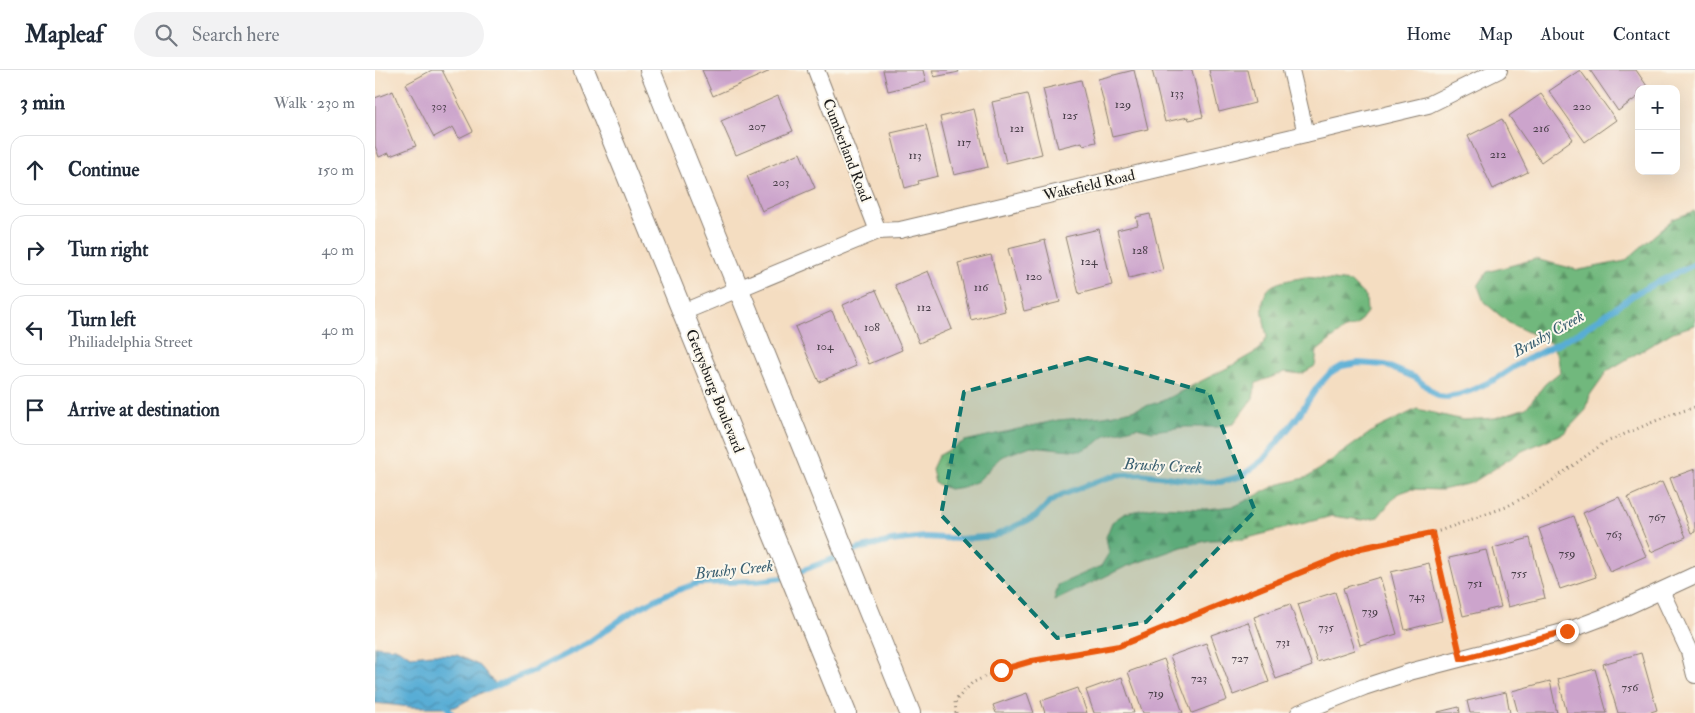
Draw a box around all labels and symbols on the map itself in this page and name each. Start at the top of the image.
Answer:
house number: 133 [1170,86,1184,101]
street label: Cumberland Road [818,96,875,205]
house number: 129 [1115,97,1131,112]
house number: 303 [431,99,447,114]
house number: 220 [1573,99,1591,114]
house number: 125 [1062,108,1079,123]
house number: 207 [748,119,766,134]
house number: 121 [1010,121,1024,136]
house number: 216 [1533,121,1550,136]
house number: 117 [957,135,972,150]
house number: 212 [1490,147,1506,162]
house number: 113 [908,148,922,163]
street label: Wakefield Road [1040,166,1137,205]
house number: 203 [773,175,789,190]
house number: 128 [1132,243,1148,258]
house number: 124 [1081,254,1098,269]
house number: 120 [1026,269,1042,284]
house number: 116 [974,280,989,295]
house number: 112 [917,300,931,315]
water label: Brushy Creek [1508,306,1588,362]
house number: 108 [864,320,880,335]
street label: Gettysburg Boulevard [681,327,748,456]
house number: 104 [817,339,834,354]
water label: Brushy Creek [1122,454,1203,478]
house number: 767 [1648,510,1666,525]
house number: 763 [1606,527,1622,542]
house number: 759 [1559,546,1575,561]
water label: Brushy Creek [693,556,775,584]
house number: 755 [1511,566,1528,581]
house number: 751 [1467,576,1483,591]
house number: 743 [1409,589,1425,604]
house number: 739 [1362,604,1378,619]
house number: 735 [1318,620,1334,635]
route end [1556,620,1579,643]
house number: 731 [1276,635,1290,650]
house number: 727 [1231,651,1249,666]
route start [990,659,1013,682]
house number: 723 [1191,671,1207,686]
house number: 756 [1622,680,1639,695]
house number: 719 [1148,686,1164,701]

